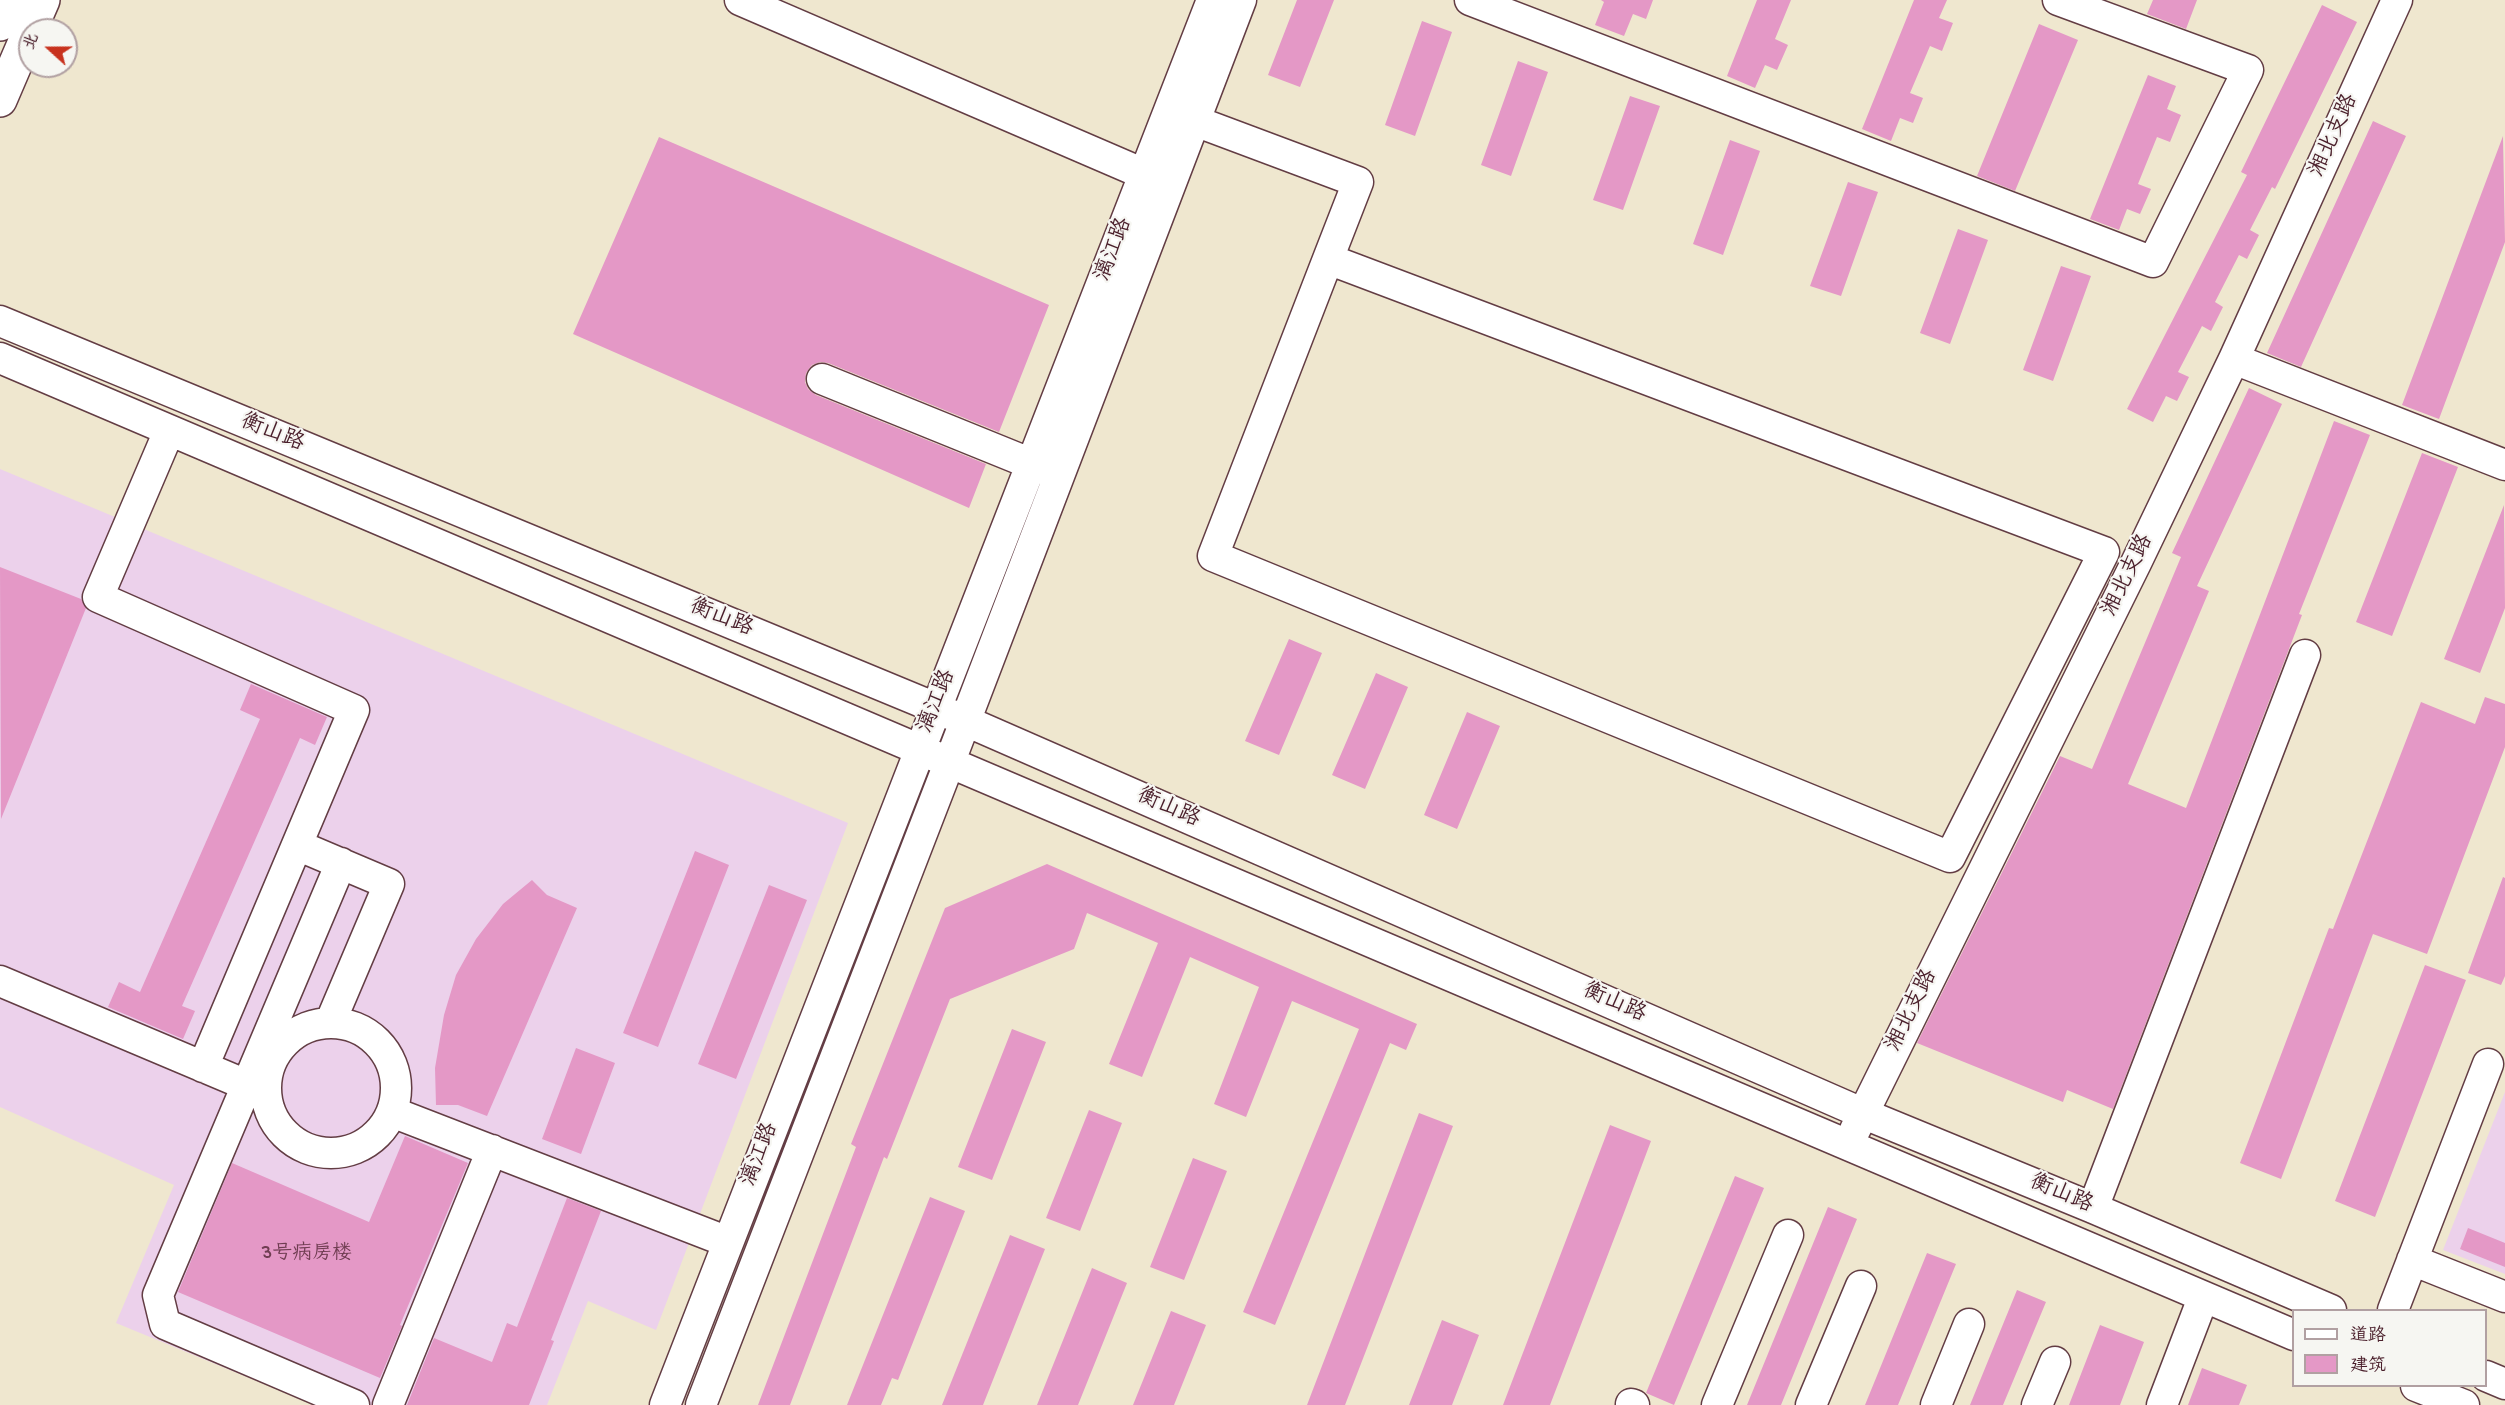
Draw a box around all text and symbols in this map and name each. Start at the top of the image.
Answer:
north arrow [18,18,78,78]
text: 北 [21,31,44,53]
street label: 湘北支路 [2305,90,2365,182]
street label: 漓江路 [1091,214,1139,286]
street label: 衡山路 [236,409,308,459]
street label: 湘北支路 [2098,531,2160,621]
street label: 衡山路 [685,594,757,644]
street label: 漓江路 [913,666,963,738]
street label: 衡山路 [1132,784,1204,834]
street label: 湘北支路 [1882,966,1944,1056]
street label: 衡山路 [1578,979,1650,1029]
street label: 漓江路 [737,1119,785,1191]
street label: 衡山路 [2025,1170,2097,1220]
house number: 3号病房楼 [262,1243,352,1267]
legend [2292,1309,2487,1387]
text: 道路 [2350,1326,2386,1347]
text: 建筑 [2350,1356,2386,1377]

